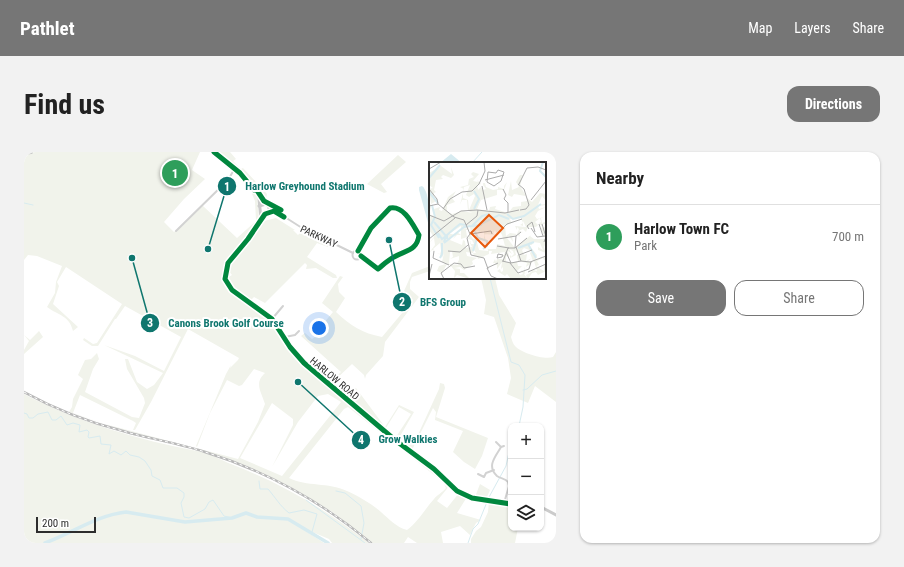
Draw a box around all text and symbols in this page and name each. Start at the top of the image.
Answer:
text: Pathlet [20,17,75,40]
text: Map [748,20,772,36]
text: Layers [794,20,831,36]
text: Share [853,20,884,36]
button: Directions [787,86,880,122]
text: Find us [24,88,105,121]
pin: 1 [162,158,188,188]
inset map [429,162,546,279]
text: Nearby [596,168,644,188]
callout: Harlow Greyhound Stadium [217,175,373,198]
text: 1 [224,180,230,194]
text: Harlow Greyhound Stadium [245,180,365,193]
text: Harlow Town FC [634,220,729,238]
street label: PARKWAY [299,223,340,250]
text: 1 [606,229,612,244]
text: 700 m [832,229,864,244]
text: Park [634,238,657,253]
button: Save [596,280,726,316]
button: Share [734,280,864,316]
callout: BFS Group [392,290,474,313]
text: 2 [399,295,405,309]
text: BFS Group [420,296,467,309]
callout: Canons Brook Golf Course [140,312,292,335]
text: 3 [147,316,153,330]
text: Canons Brook Golf Course [168,317,284,330]
your location [309,318,329,338]
street label: HARLOW ROAD [308,355,362,402]
map controls [508,423,544,531]
button: + [508,423,544,459]
callout: Grow Walkies [351,428,446,451]
text: 4 [358,433,364,447]
text: Grow Walkies [378,433,438,446]
button: − [508,459,544,495]
button: layers [508,495,544,531]
scale bar [36,515,96,534]
text: 200 m [42,517,69,530]

